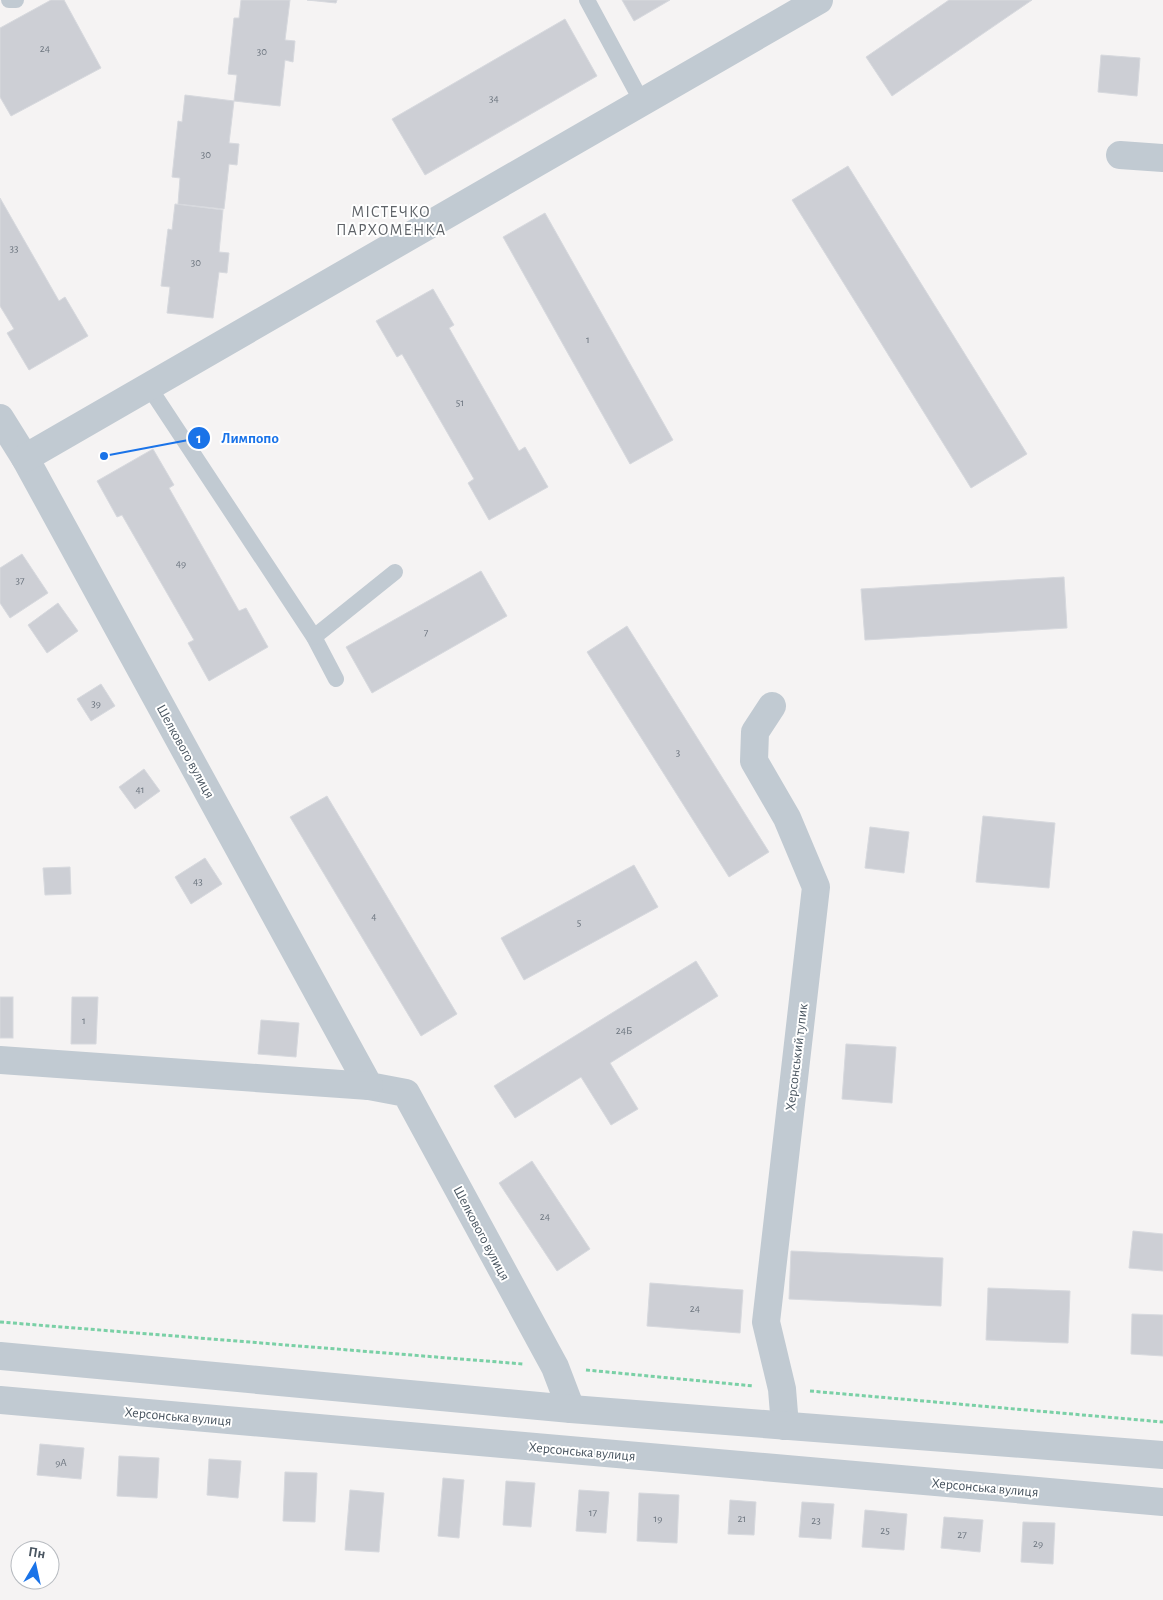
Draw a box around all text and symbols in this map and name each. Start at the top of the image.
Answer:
house number: 24 [40,43,50,54]
house number: 30 [257,46,267,57]
house number: 34 [489,93,499,104]
house number: 30 [201,149,211,160]
district label: МІСТЕЧКО ПАРХОМЕНКА [336,204,446,238]
house number: 33 [9,243,19,254]
house number: 30 [191,257,201,268]
house number: 1 [586,334,590,345]
house number: 51 [456,397,464,408]
callout: Лимпопо [186,423,289,453]
text: 1 [196,431,202,446]
text: Лимпопо [221,431,279,446]
house number: 49 [176,558,186,569]
house number: 37 [15,575,25,586]
house number: 7 [424,627,429,638]
house number: 39 [91,698,101,709]
street label: Шелкового вулиця [154,702,217,801]
house number: 3 [676,747,681,758]
house number: 41 [135,784,145,795]
house number: 43 [193,876,203,887]
house number: 4 [371,911,377,922]
house number: 5 [577,917,582,928]
street label: Херсонський тупик [783,1002,811,1112]
house number: 1 [82,1015,86,1026]
house number: 24Б [616,1025,632,1036]
street label: Шелкового вулиця [450,1184,512,1283]
house number: 24 [540,1211,550,1222]
house number: 24 [690,1303,700,1314]
street label: Херсонська вулиця [124,1405,232,1429]
street label: Херсонська вулиця [528,1440,636,1464]
house number: 9А [55,1457,67,1468]
street label: Херсонська вулиця [931,1476,1039,1500]
house number: 17 [589,1507,598,1518]
house number: 19 [654,1513,662,1524]
house number: 21 [738,1513,746,1524]
house number: 23 [811,1515,821,1526]
house number: 25 [880,1525,890,1536]
house number: 27 [957,1529,967,1540]
house number: 29 [1033,1538,1043,1549]
north arrow [10,1540,60,1590]
text: Пн [27,1545,46,1561]

